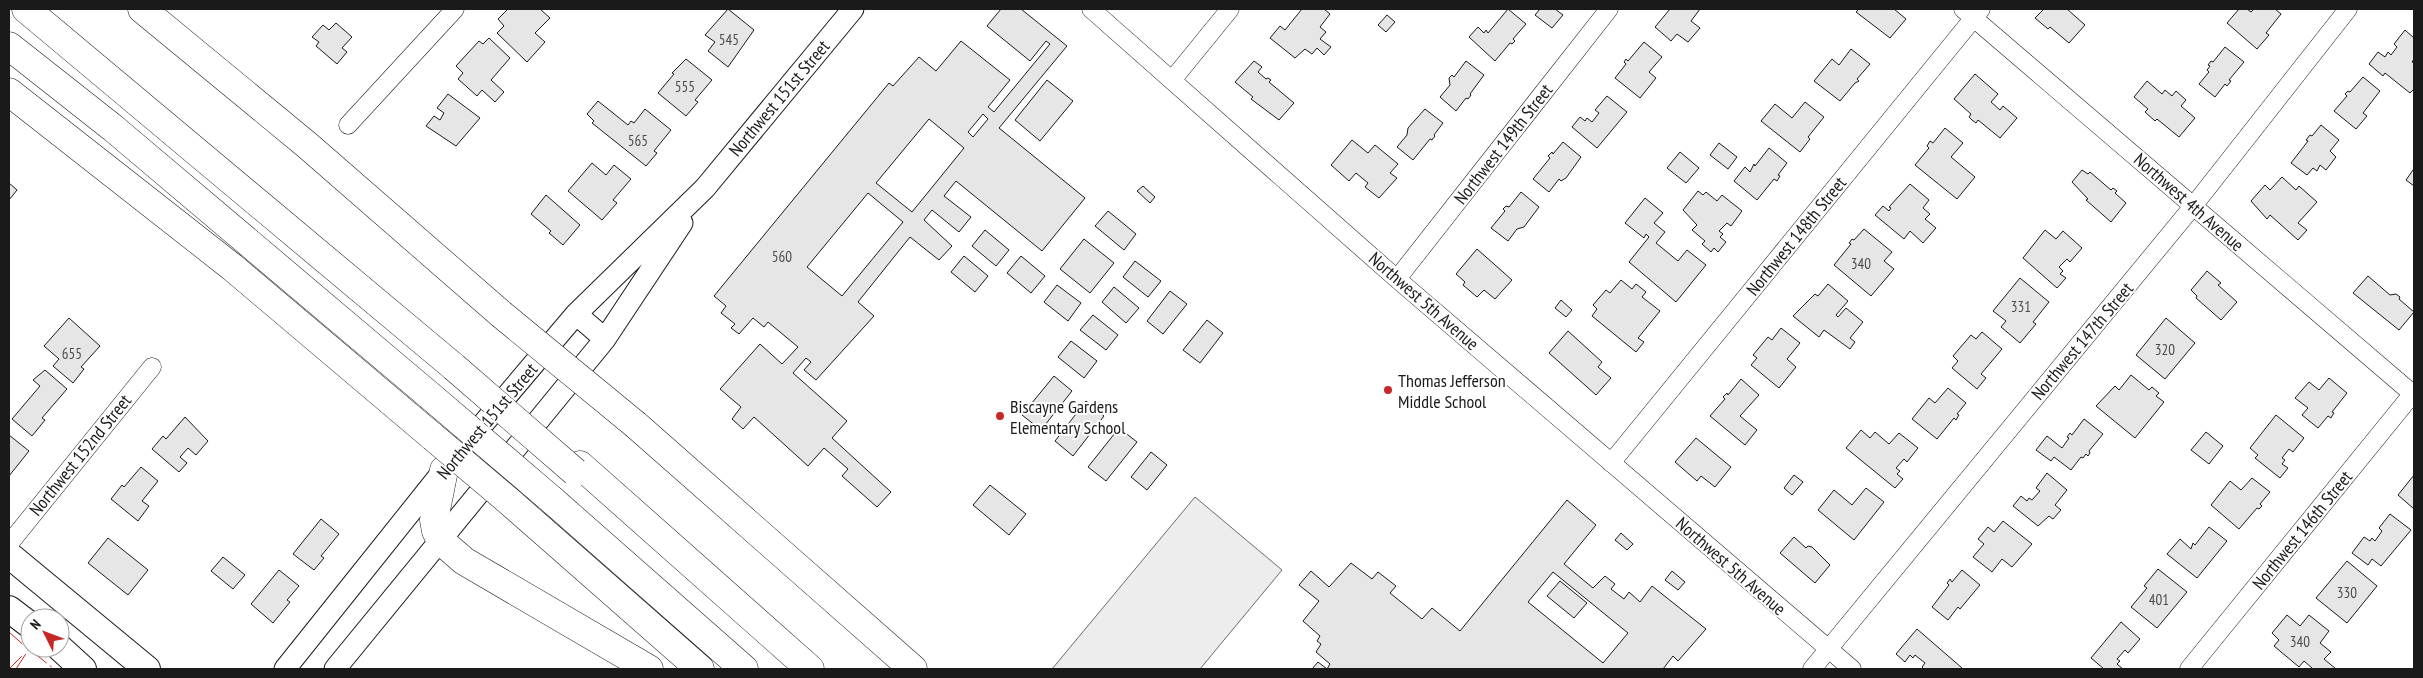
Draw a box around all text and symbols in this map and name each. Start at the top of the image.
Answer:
house number: 545 [719,30,739,49]
street label: Northwest 151st Street [724,35,834,161]
house number: 555 [675,77,695,96]
street label: Northwest 149th Street [1449,79,1557,209]
house number: 565 [628,131,648,150]
street label: Northwest 4th Avenue [2129,148,2249,256]
street label: Northwest 148th Street [1741,172,1851,300]
house number: 560 [772,247,792,266]
street label: Northwest 5th Avenue [1364,247,1484,355]
house number: 340 [1851,254,1871,273]
street label: Northwest 147th Street [2026,277,2138,405]
house number: 331 [2011,297,2031,316]
house number: 320 [2155,340,2175,359]
house number: 655 [62,344,82,363]
street label: Northwest 151st Street [432,358,542,484]
place label: Thomas Jefferson Middle School [1398,369,1506,413]
marker: Thomas Jefferson Middle School [1382,384,1394,396]
street label: Northwest 152nd Street [24,390,136,520]
place label: Biscayne Gardens Elementary School [1010,395,1126,439]
marker: Biscayne Gardens Elementary School [994,410,1006,422]
street label: Northwest 146th Street [2247,466,2357,594]
street label: Northwest 5th Avenue [1671,512,1791,620]
house number: 330 [2337,583,2357,602]
house number: 401 [2149,590,2169,609]
north arrow [20,608,70,658]
text: N [26,615,45,633]
house number: 340 [2290,632,2310,651]

